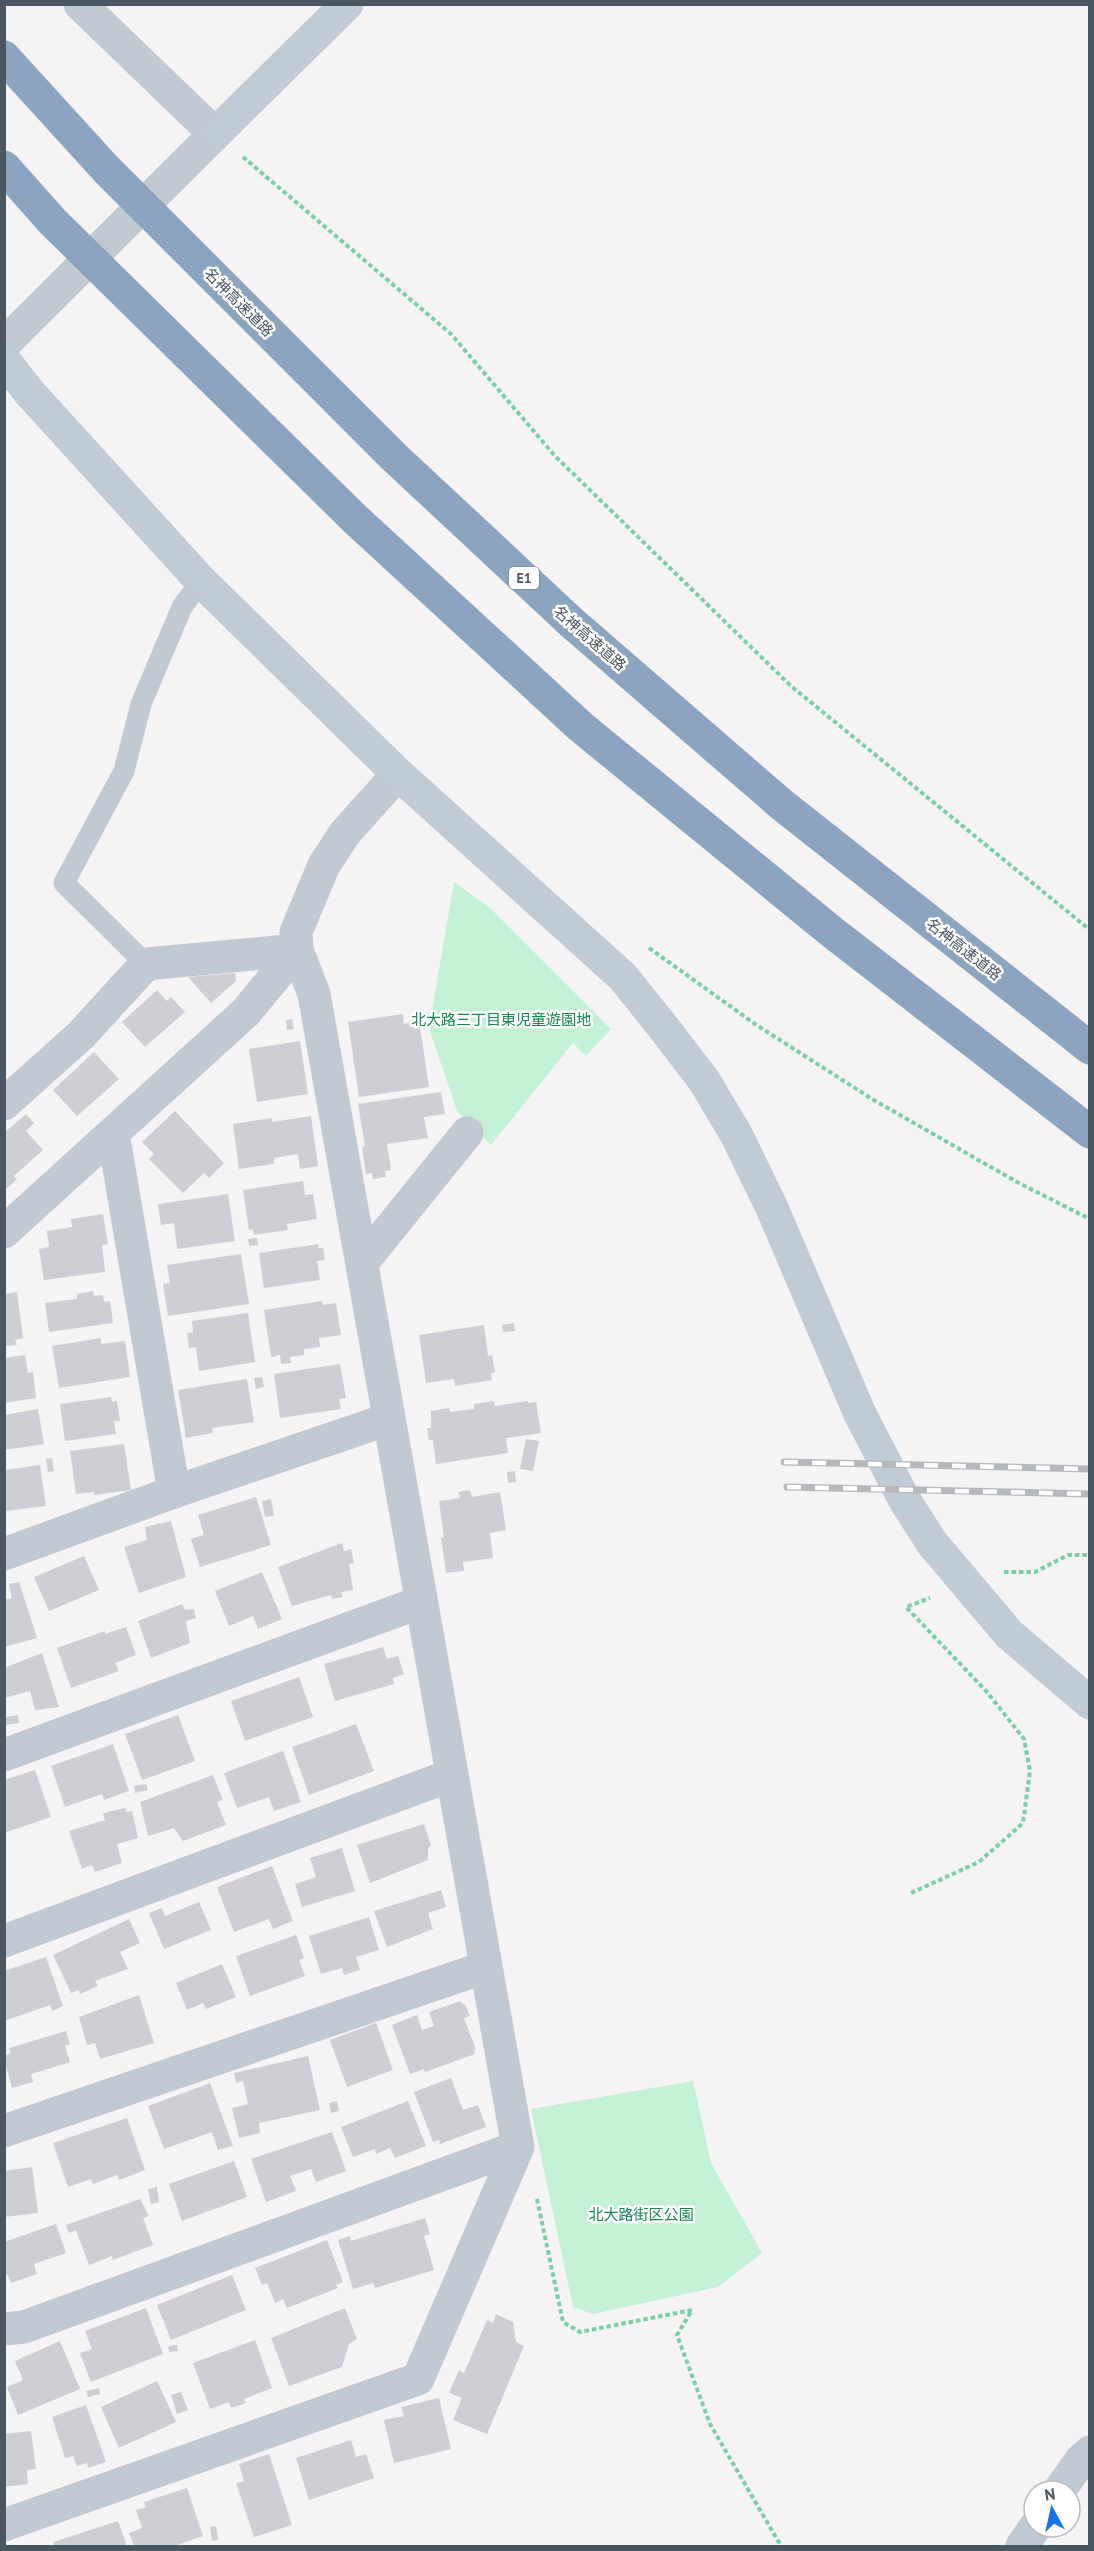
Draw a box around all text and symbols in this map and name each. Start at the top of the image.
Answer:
street label: 名神高速道路 [200,263,278,341]
road number: E1 [509,567,539,589]
street label: 名神高速道路 [550,601,630,675]
street label: 名神高速道路 [923,914,1005,984]
park label: 北大路三丁目東児童遊園地 [411,1010,591,1029]
park label: 北大路街区公園 [588,2205,694,2224]
north arrow [1022,2479,1082,2539]
text: N [1043,2484,1057,2505]

